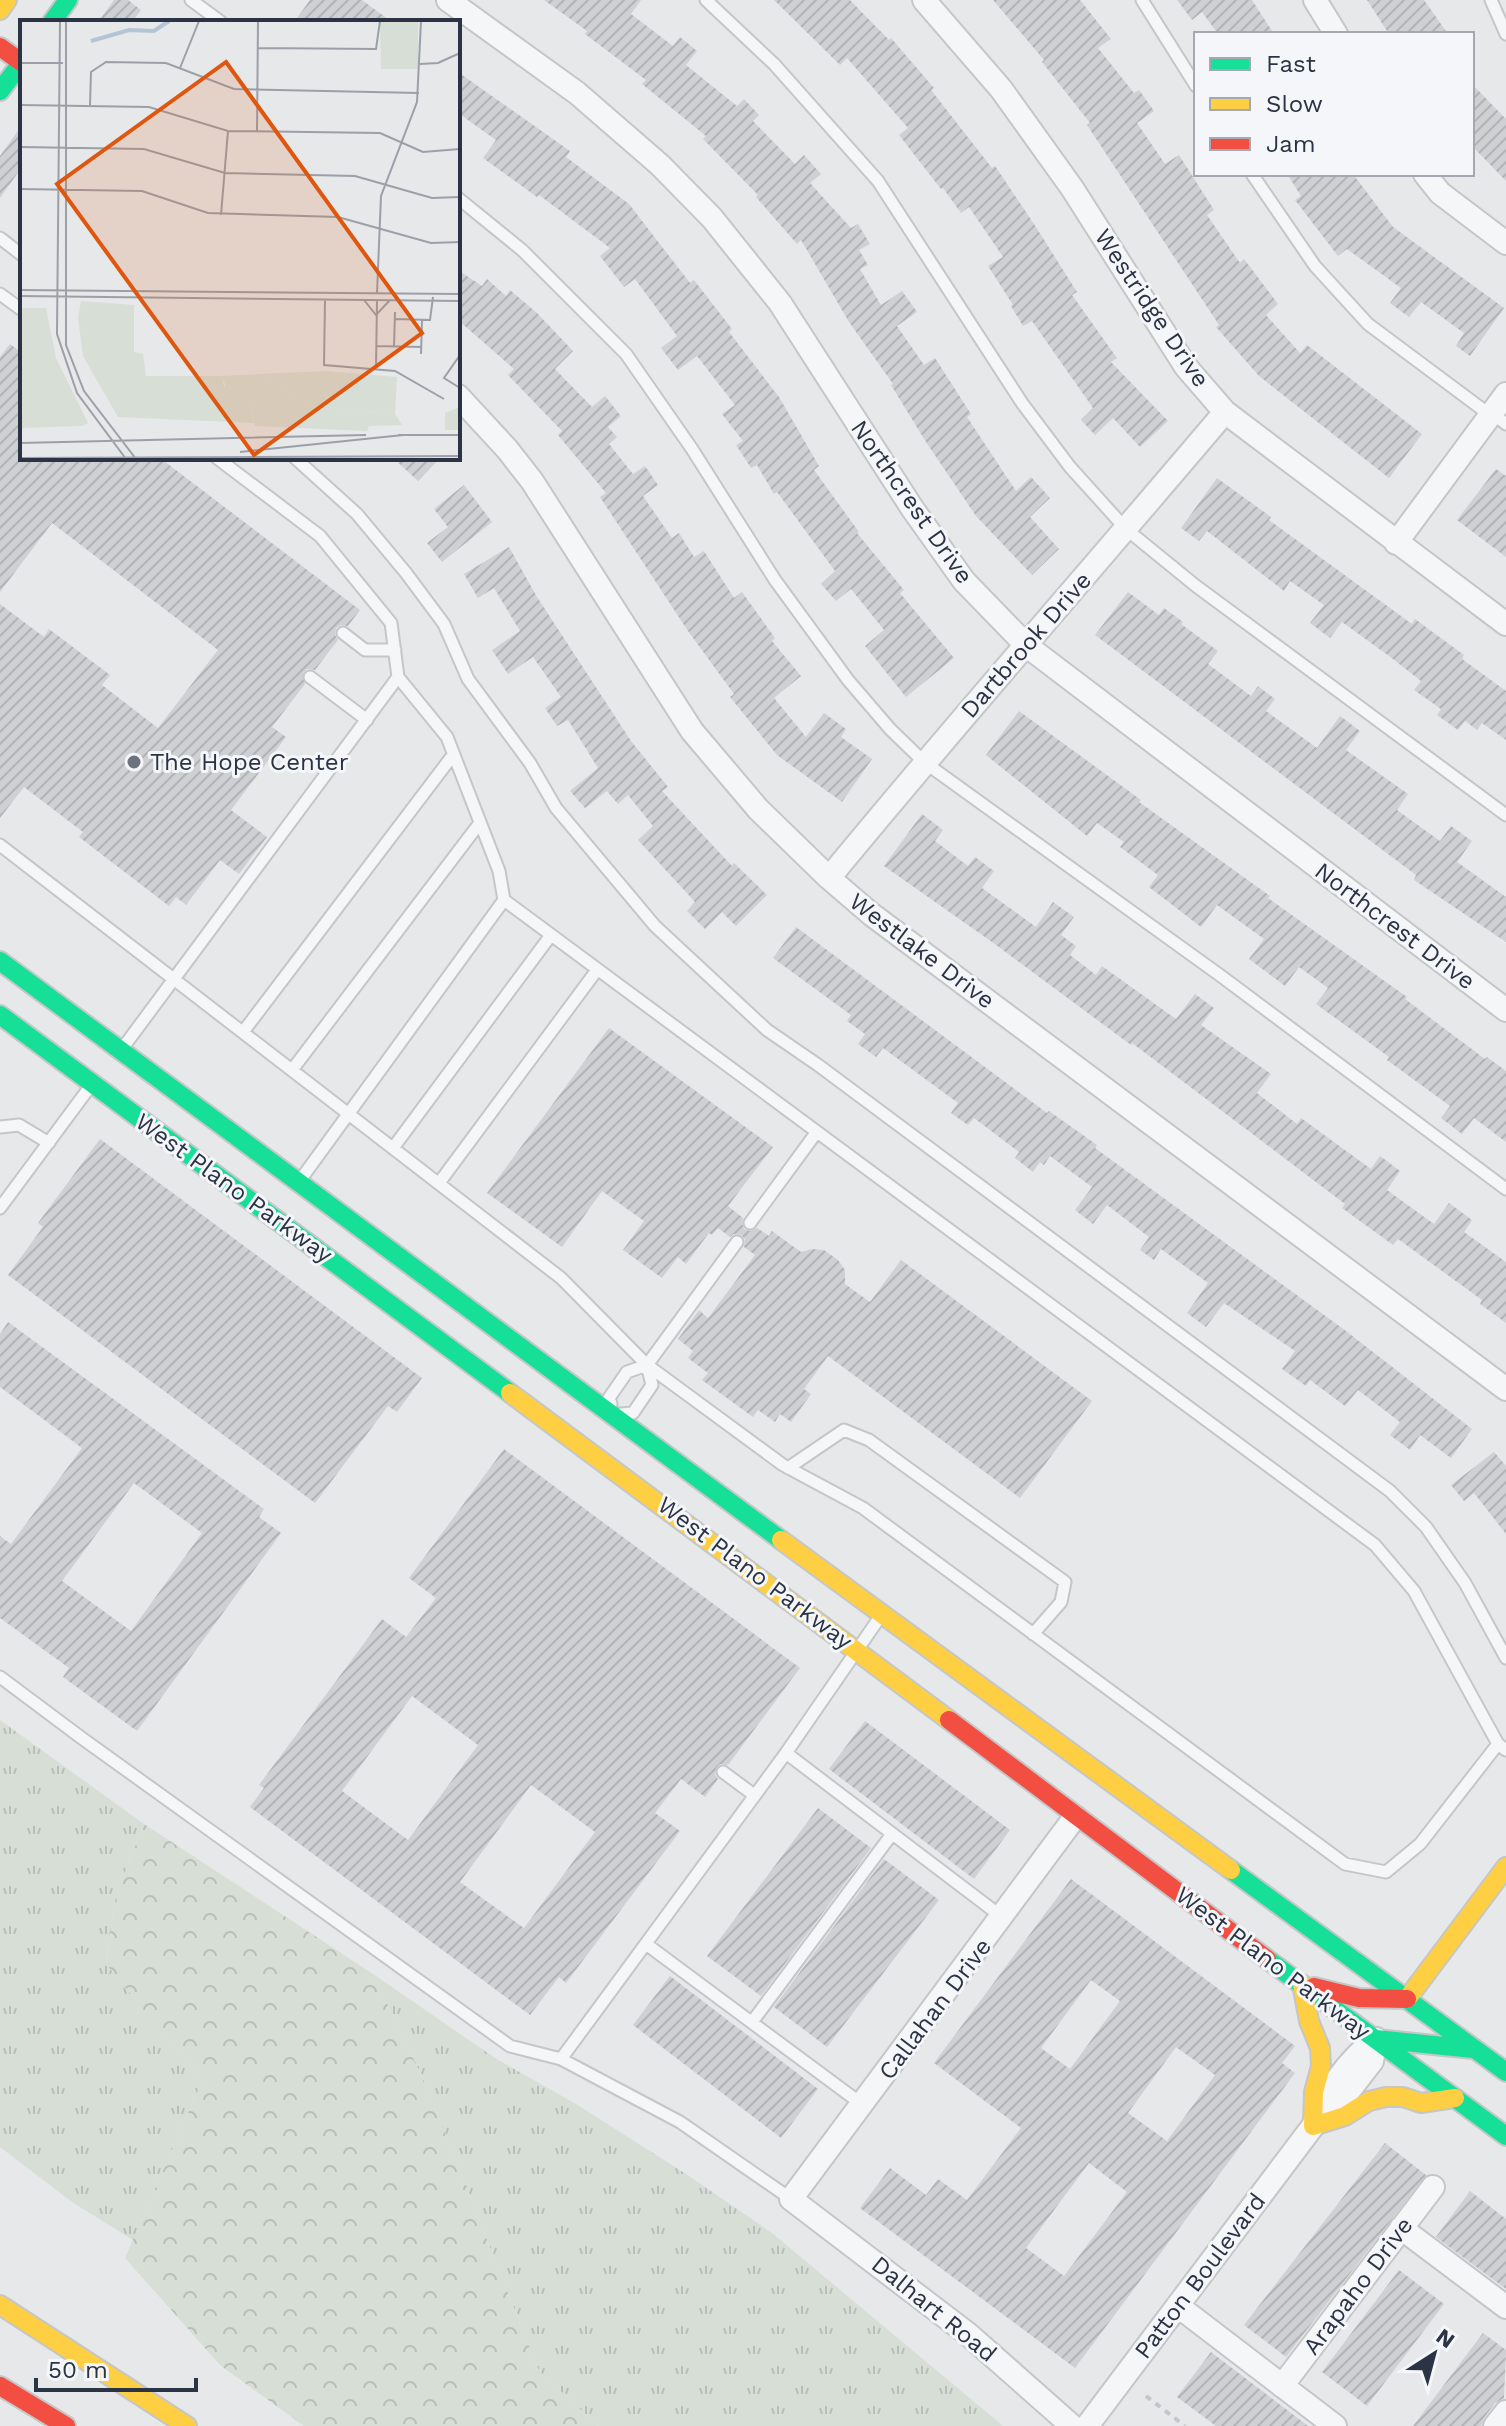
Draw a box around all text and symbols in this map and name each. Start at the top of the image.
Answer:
inset map [20,20,460,460]
legend [1194,32,1474,176]
text: Fast [1266,50,1316,78]
text: Slow [1266,90,1323,118]
text: Jam [1266,130,1316,158]
street label: Westridge Drive [1089,224,1215,392]
street label: Northcrest Drive [845,415,979,589]
street label: Dartbrook Drive [955,566,1097,724]
place label: The Hope Center [150,748,349,776]
marker: The Hope Center [125,753,143,771]
street label: Northcrest Drive [1309,857,1481,995]
street label: Westlake Drive [844,887,1000,1015]
street label: West Plano Parkway [130,1107,338,1269]
street label: West Plano Parkway [652,1491,858,1656]
street label: West Plano Parkway [1170,1881,1376,2046]
street label: Callahan Drive [873,1933,997,2085]
street label: Patton Boulevard [1129,2188,1271,2364]
street label: Arapaho Drive [1297,2212,1419,2360]
street label: Dalhart Road [866,2250,1002,2368]
north arrow [1394,2314,1474,2394]
text: N [1432,2323,1459,2353]
scale bar [36,2342,196,2392]
text: 50 m [48,2356,108,2384]

